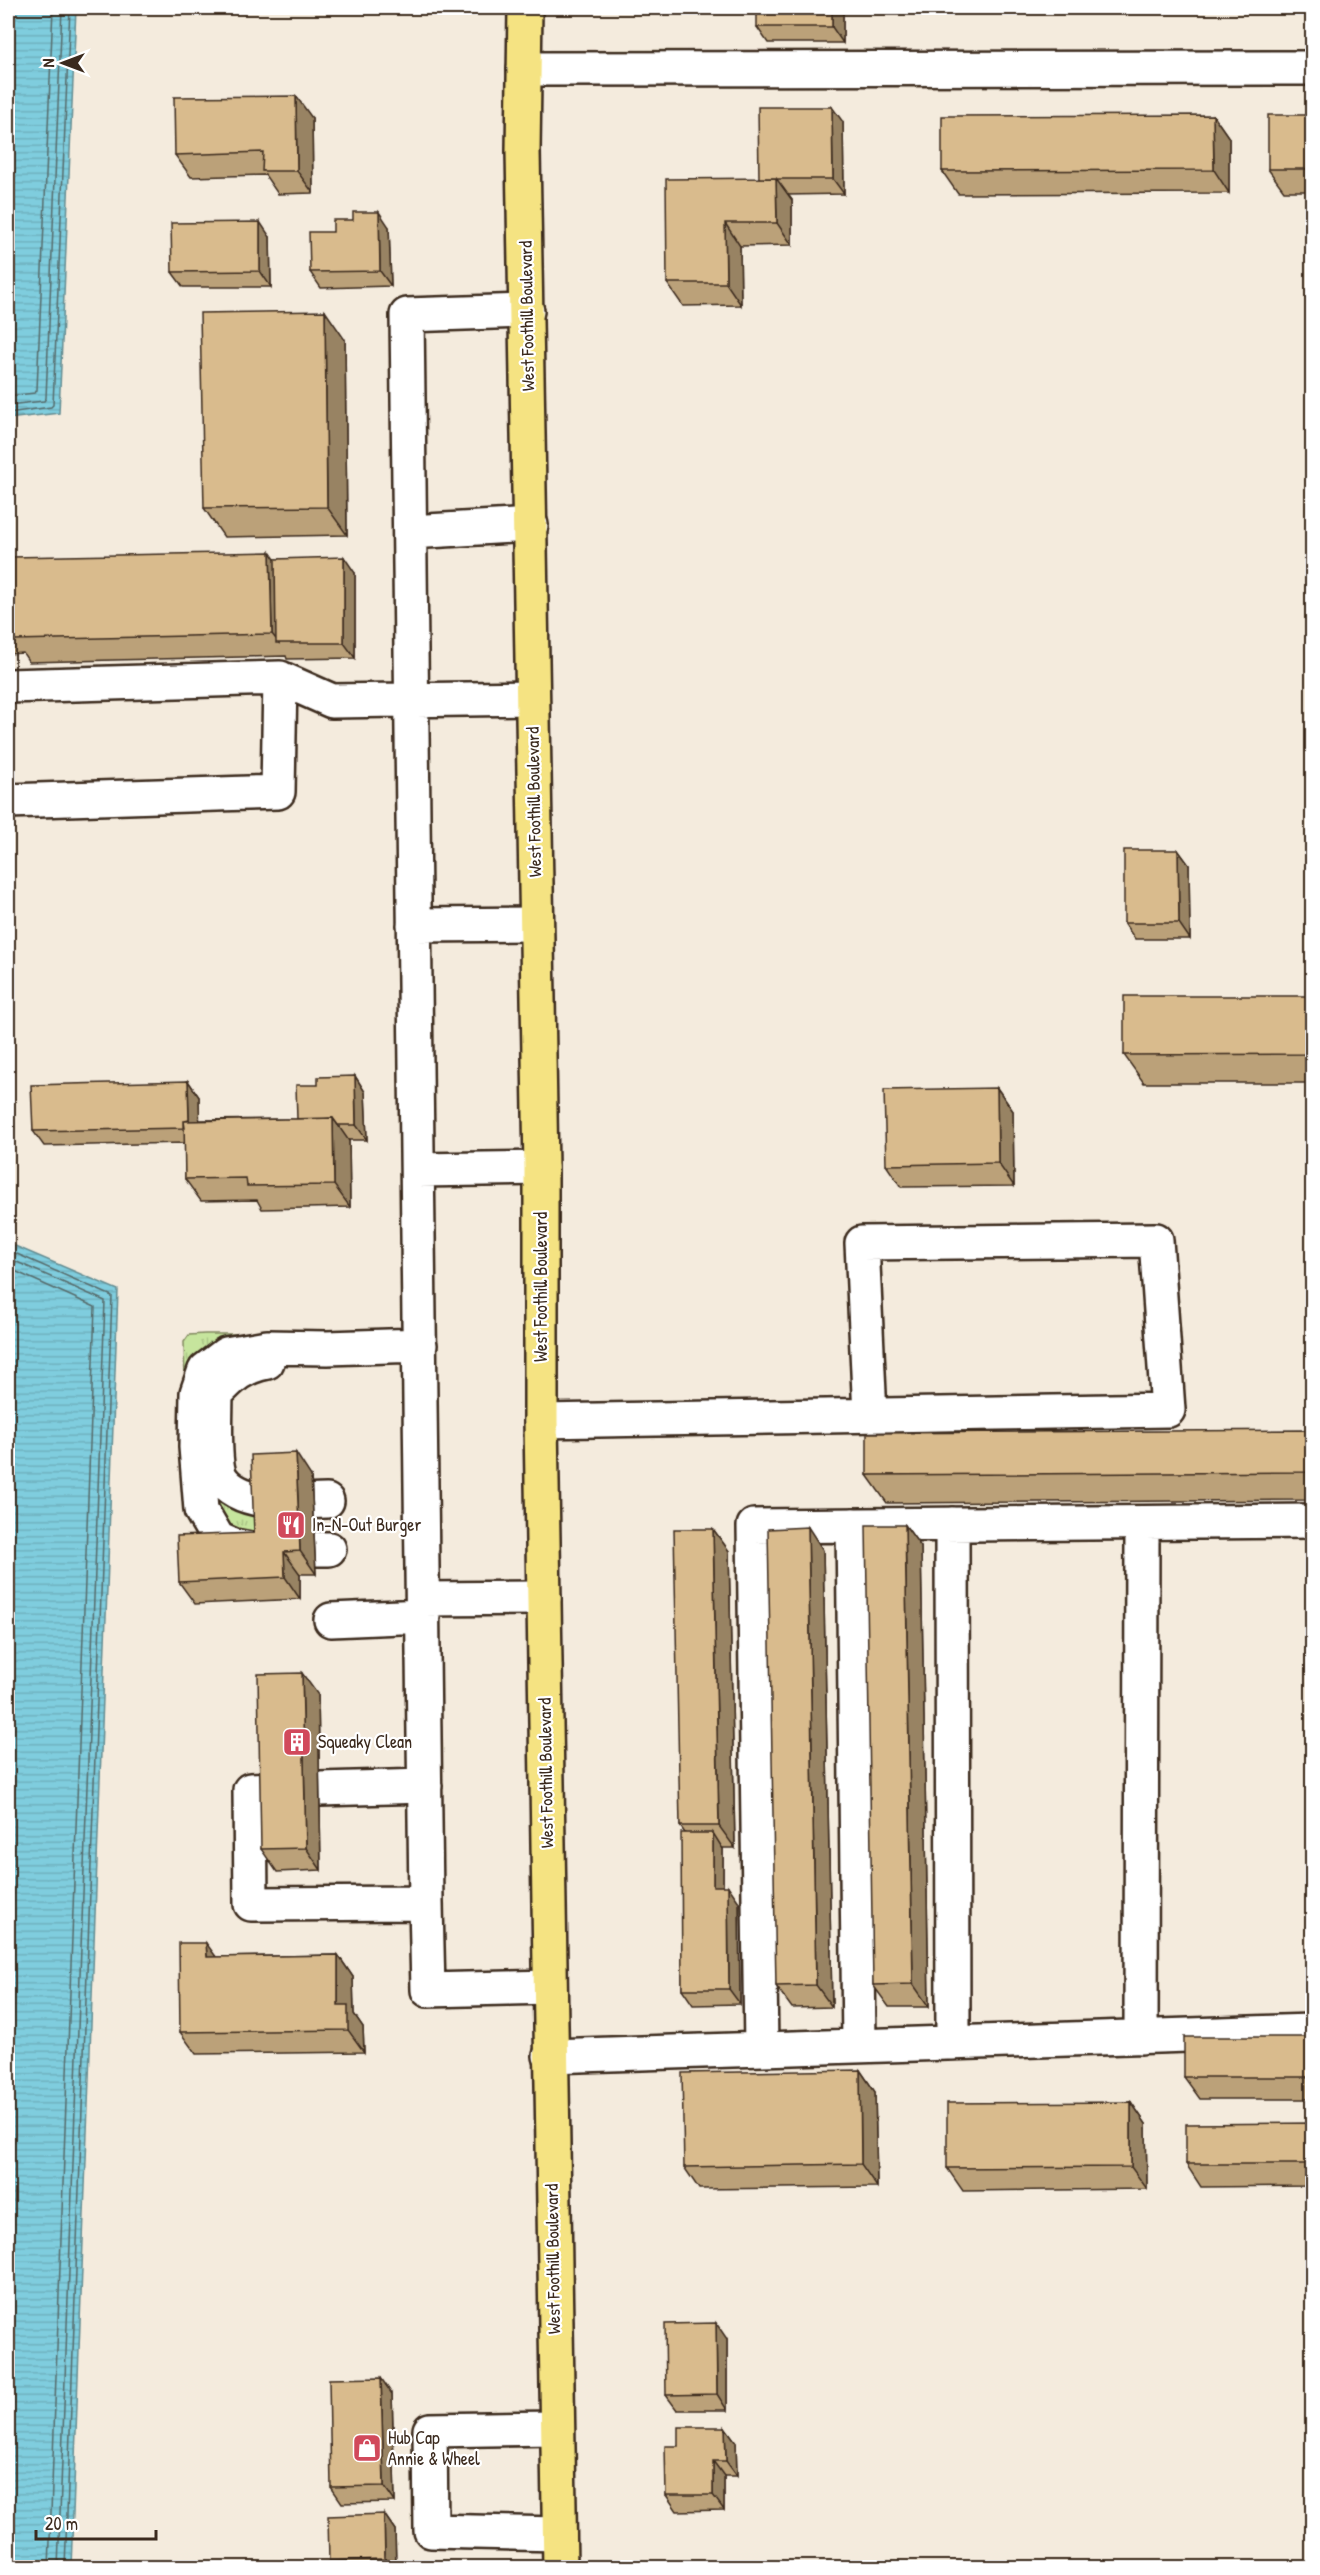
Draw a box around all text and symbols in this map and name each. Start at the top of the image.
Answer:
north arrow [33,33,93,93]
text: N [37,58,59,67]
street label: West Foothill Boulevard [513,241,540,391]
street label: West Foothill Boulevard [520,727,547,877]
street label: West Foothill Boulevard [528,1212,553,1362]
restaurant icon: In-N-Out Burger [275,1509,307,1541]
place label: In-N-Out Burger [312,1512,421,1537]
street label: West Foothill Boulevard [532,1698,559,1848]
building icon: Squeaky Clean [281,1726,313,1758]
place label: Squeaky Clean [318,1729,412,1754]
street label: West Foothill Boulevard [539,2184,566,2334]
place label: Hub Cap Annie & Wheel [388,2425,480,2471]
shop icon: Hub Cap Annie & Wheel [351,2432,383,2464]
scale bar [36,2503,156,2541]
text: 20 m [45,2511,78,2536]

